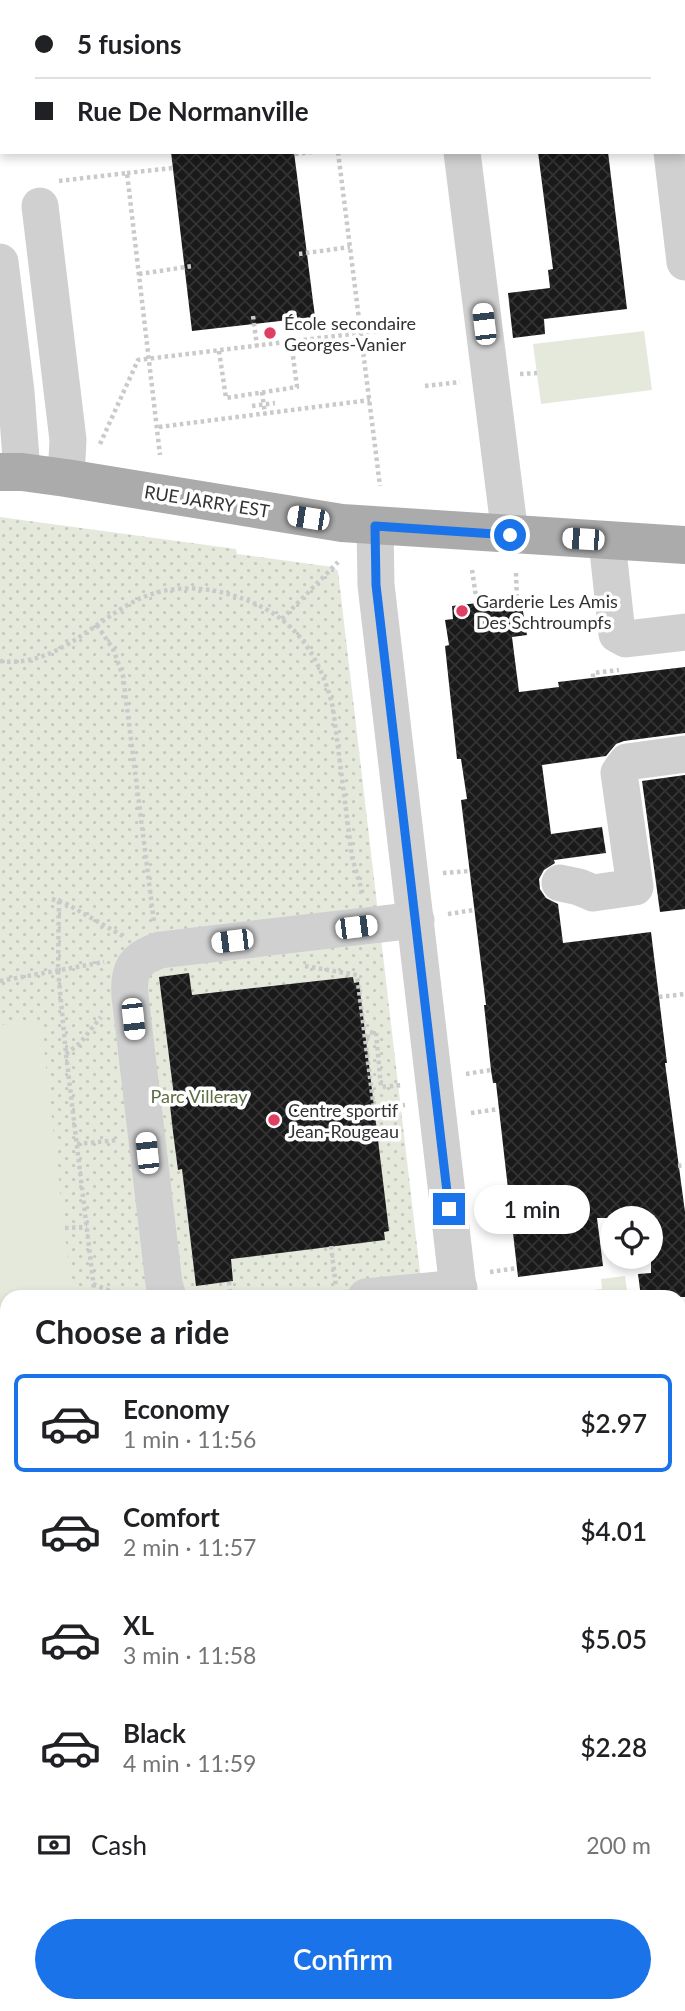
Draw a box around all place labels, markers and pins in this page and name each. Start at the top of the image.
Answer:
place label: École secondaire Georges-Vanier [284,312,416,355]
marker: École secondaire Georges-Vanier [262,325,278,341]
place label: Garderie Les Amis Des Schtroumpfs [476,590,618,633]
marker: Garderie Les Amis Des Schtroumpfs [454,603,470,619]
place label: Centre sportif Jean-Rougeau [288,1099,399,1142]
marker: Centre sportif Jean-Rougeau [266,1112,282,1128]

